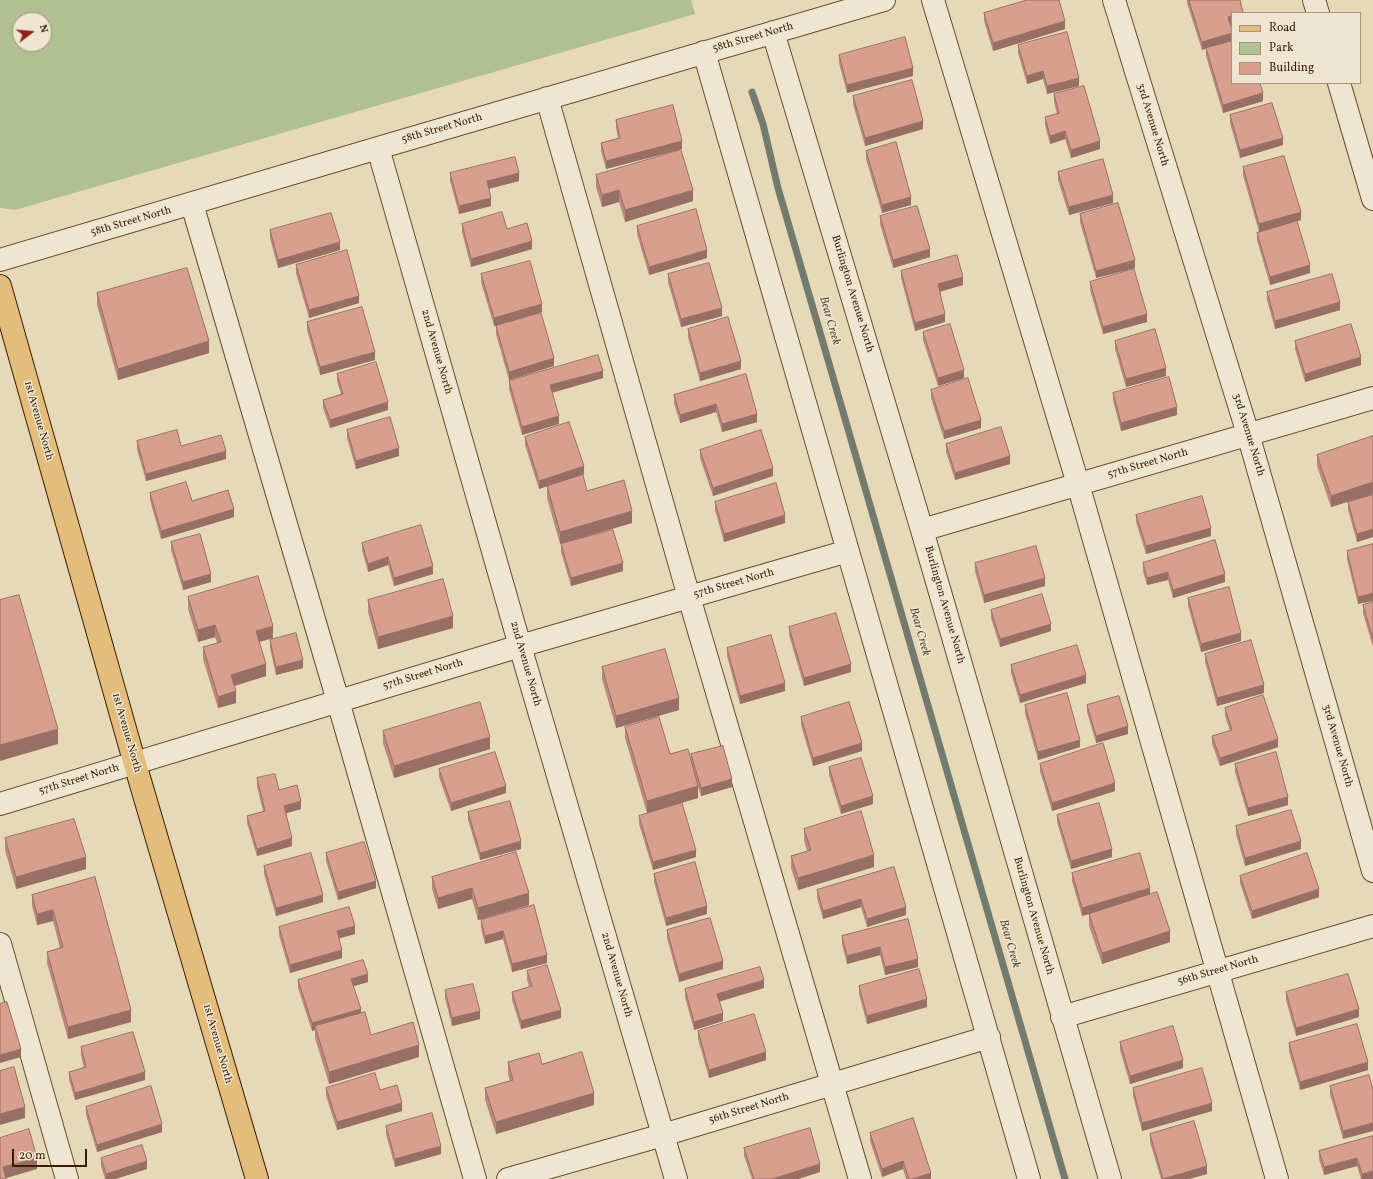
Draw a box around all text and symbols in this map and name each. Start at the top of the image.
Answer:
north arrow [12,12,52,52]
legend [1231,12,1361,84]
street label: 58th Street North [711,20,795,56]
text: Road [1269,20,1296,36]
text: N [35,23,51,35]
text: Park [1269,40,1294,56]
text: Building [1269,60,1314,76]
street label: 3rd Avenue North [1133,82,1171,168]
street label: 58th Street North [400,111,484,147]
street label: 58th Street North [89,204,173,240]
street label: Burlington Avenue North [828,234,876,354]
water label: Bear Creek [815,295,843,347]
street label: 2nd Avenue North [418,308,454,396]
street label: 1st Avenue North [20,380,56,462]
street label: 3rd Avenue North [1229,392,1267,478]
street label: 57th Street North [1106,446,1190,482]
street label: Burlington Avenue North [921,545,967,665]
street label: 57th Street North [692,566,776,602]
water label: Bear Creek [905,606,933,658]
street label: 2nd Avenue North [507,620,543,708]
street label: 57th Street North [381,657,465,693]
street label: 1st Avenue North [108,692,144,774]
street label: 3rd Avenue North [1319,703,1355,789]
street label: 57th Street North [37,762,121,798]
street label: Burlington Avenue North [1010,856,1056,976]
water label: Bear Creek [995,918,1023,970]
street label: 2nd Avenue North [598,931,634,1019]
street label: 56th Street North [1176,953,1260,989]
street label: 1st Avenue North [199,1003,235,1085]
street label: 56th Street North [707,1090,791,1128]
scale bar [14,1141,89,1167]
text: 20 m [19,1148,46,1164]

